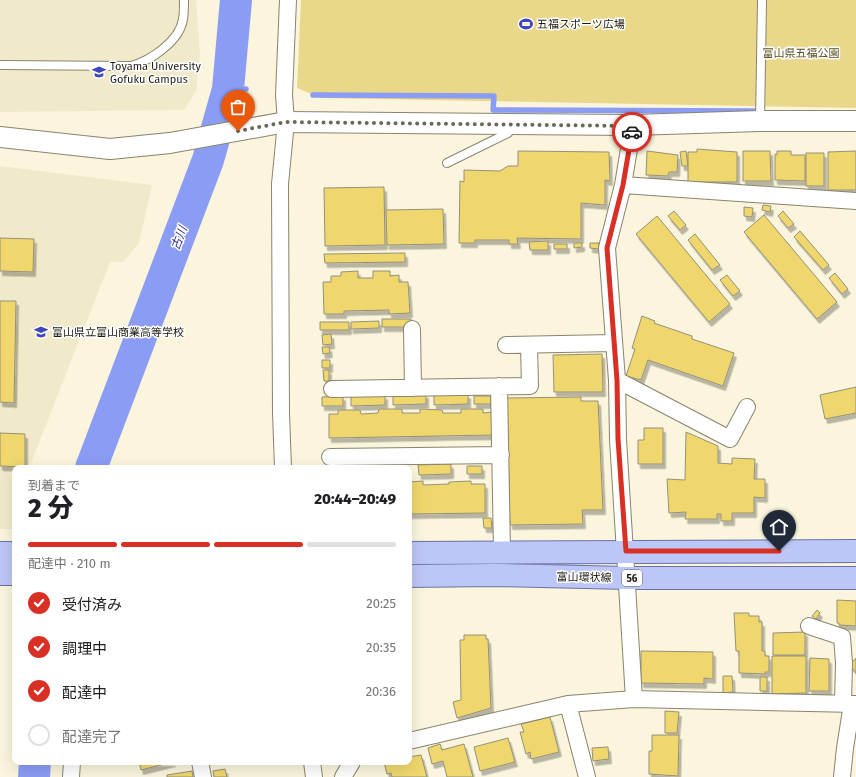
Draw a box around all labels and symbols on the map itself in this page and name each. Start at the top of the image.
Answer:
sports icon: 五福スポーツ広場 [518,16,534,32]
place label: 五福スポーツ広場 [537,18,625,31]
park label: 富山県五福公園 [763,47,840,60]
place label: Toyama University Gofuku Campus [110,60,201,86]
school or university icon: Toyama University Gofuku Campus [91,64,107,80]
pin [221,90,255,131]
courier [612,112,652,152]
water label: 古川 [168,222,191,252]
school or university icon: 富山県立富山商業高等学校 [33,324,49,340]
place label: 富山県立富山商業高等学校 [52,326,184,339]
pin [762,510,796,551]
road number: 56 [622,570,642,586]
street label: 富山環状線 [556,571,612,584]

